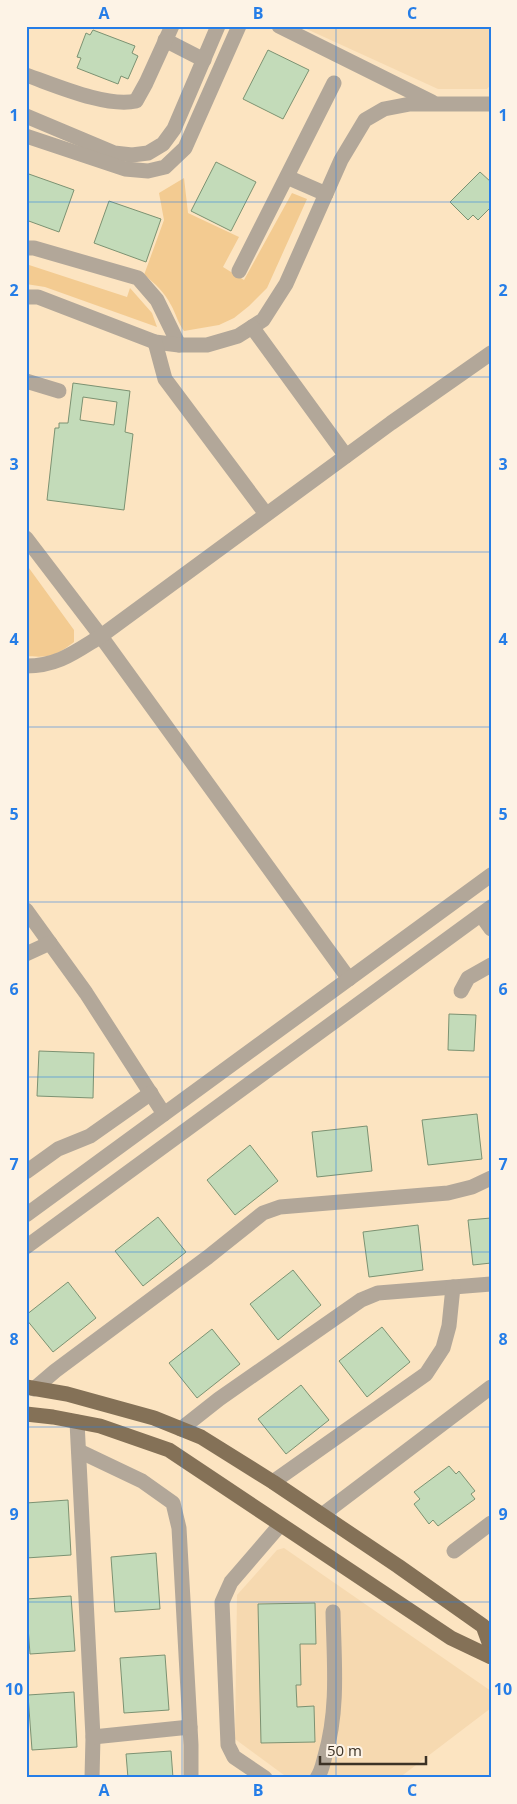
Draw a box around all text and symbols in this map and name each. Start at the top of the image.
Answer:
text: A [98,2,110,24]
text: B [253,2,263,24]
text: C [407,2,417,24]
text: 1 [9,104,19,126]
text: 1 [498,104,508,126]
text: 2 [9,279,19,301]
text: 2 [498,279,508,301]
text: 3 [9,453,19,475]
text: 3 [498,453,508,475]
text: 4 [9,628,19,650]
text: 4 [498,628,508,650]
text: 5 [9,803,19,825]
text: 5 [498,803,508,825]
text: 6 [9,978,19,1000]
text: 6 [498,978,508,1000]
text: 7 [9,1153,19,1175]
text: 7 [498,1153,508,1175]
text: 8 [9,1328,19,1350]
text: 8 [498,1328,508,1350]
text: 9 [9,1503,19,1525]
text: 9 [498,1503,508,1525]
text: 10 [5,1678,23,1700]
text: 10 [494,1678,512,1700]
scale bar [320,1734,426,1766]
text: 50 m [327,1740,362,1760]
text: A [98,1779,110,1801]
text: B [253,1779,263,1801]
text: C [407,1779,417,1801]

